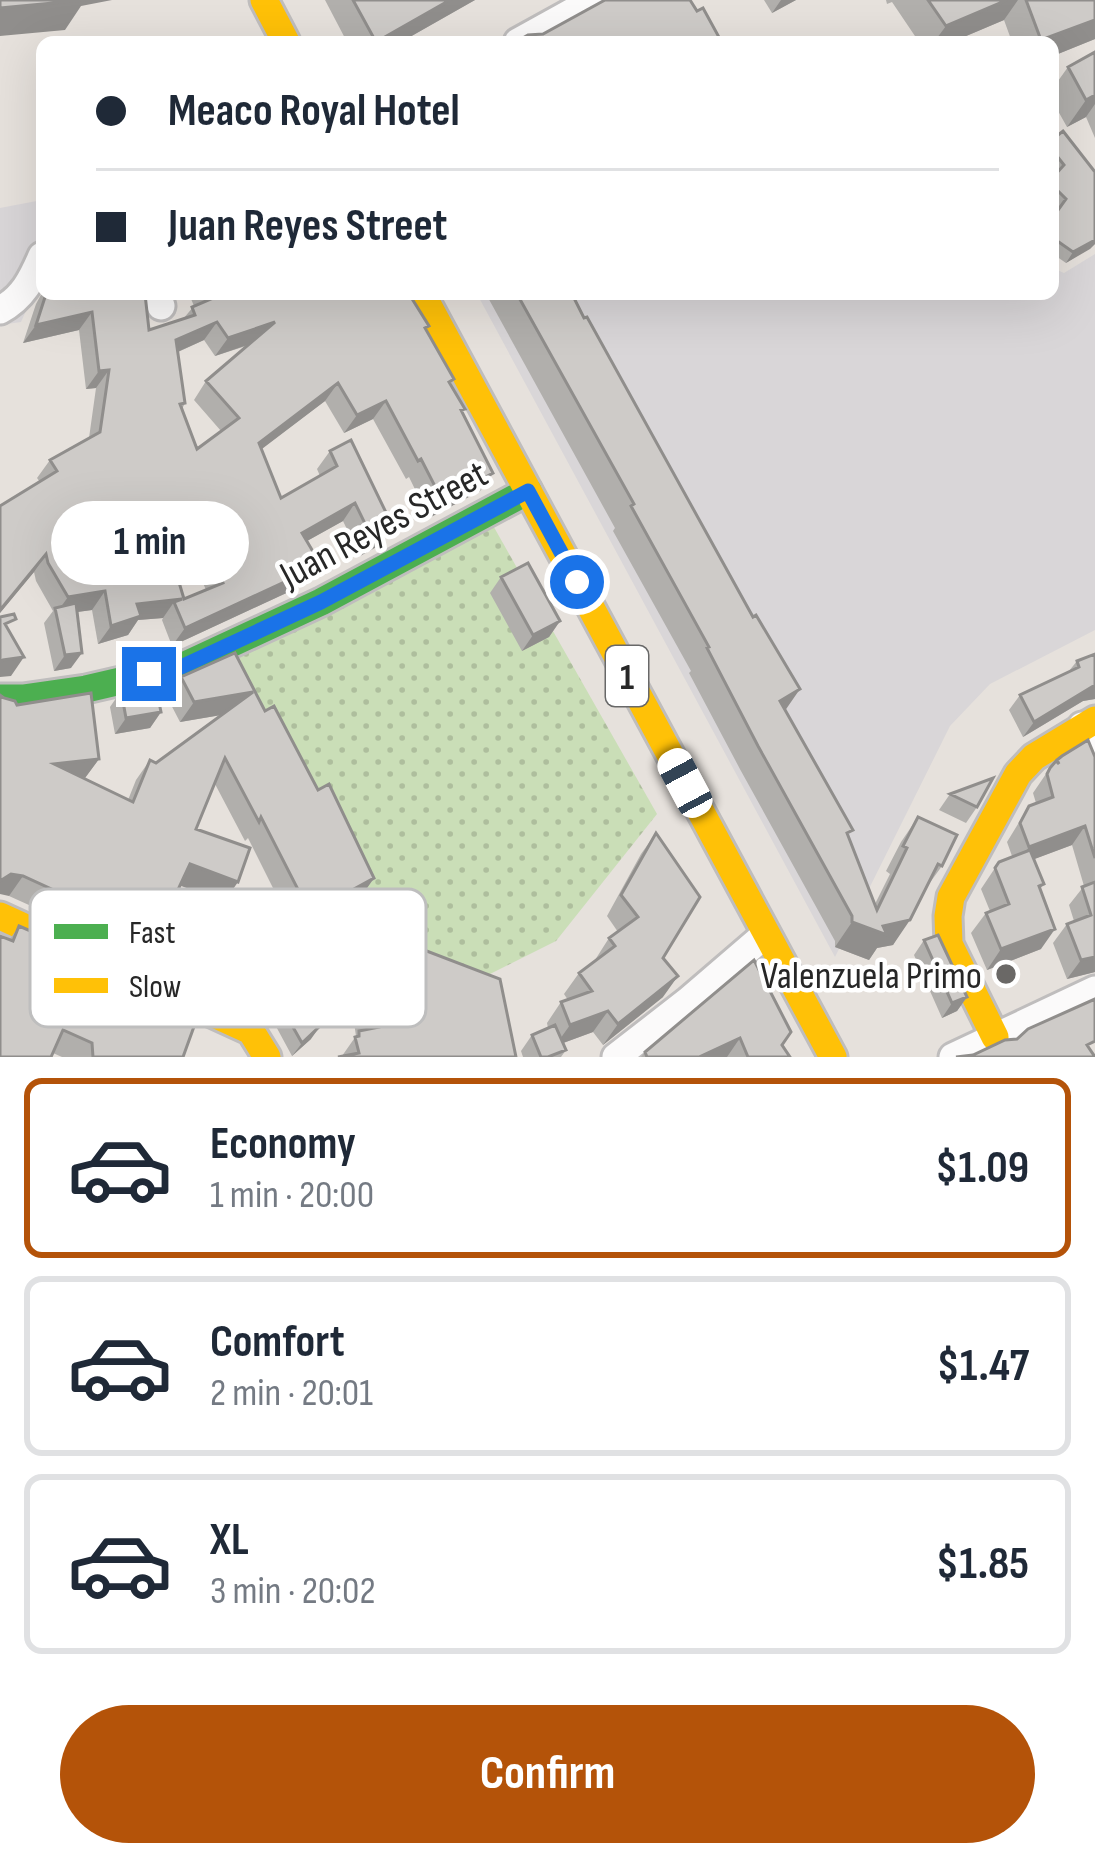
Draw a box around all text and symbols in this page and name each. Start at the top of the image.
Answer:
text: Meaco Royal Hotel [168,84,460,139]
text: Juan Reyes Street [168,199,447,254]
street label: Juan Reyes Street [272,451,496,600]
callout: 1 min [50,500,248,584]
text: 1 min [114,519,186,566]
route start [550,555,604,609]
road number: 1 [606,646,648,706]
route end [122,647,176,701]
car [652,743,718,823]
legend [30,889,426,1027]
text: Fast [129,913,176,953]
place label: Valenzuela Primo [760,953,982,1000]
marker: Valenzuela Primo [993,961,1019,987]
text: Slow [129,967,181,1007]
icon: car [66,1114,174,1222]
text: Economy [210,1117,356,1172]
text: $1.09 [935,1141,1029,1196]
text: 1 min · 20:00 [210,1172,374,1219]
icon: car [66,1312,174,1420]
text: Comfort [210,1315,345,1370]
text: $1.47 [937,1339,1029,1394]
text: 2 min · 20:01 [210,1370,373,1417]
icon: car [66,1510,174,1618]
text: XL [210,1513,249,1568]
text: $1.85 [936,1537,1029,1592]
text: 3 min · 20:02 [210,1568,375,1615]
button: Confirm [60,1705,1035,1843]

